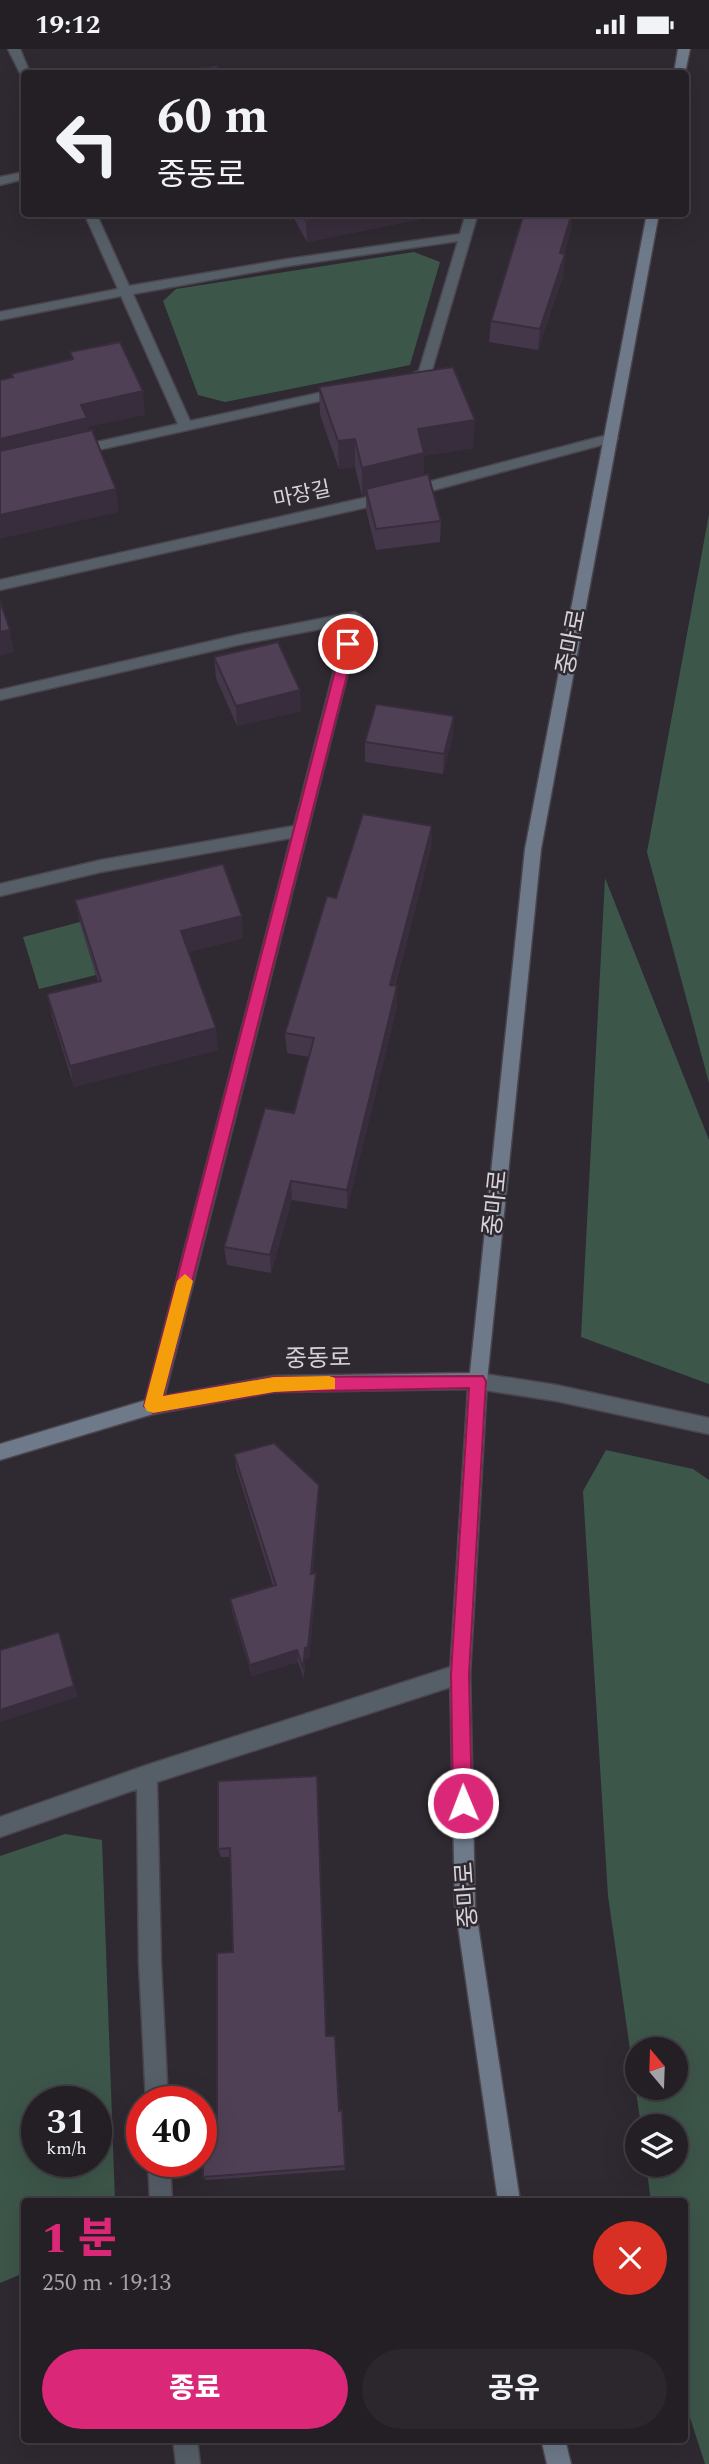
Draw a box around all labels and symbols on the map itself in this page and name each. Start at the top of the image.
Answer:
street label: 마장길 [270,473,334,517]
street label: 중마로 [548,606,596,678]
pin [318,614,378,674]
street label: 중마로 [475,1168,517,1238]
street label: 중동로 [285,1340,351,1378]
position arrow [426,1766,500,1840]
street label: 중마로 [447,1861,487,1929]
north arrow [625,2037,688,2100]
speed limit sign: 40 [126,2086,217,2177]

